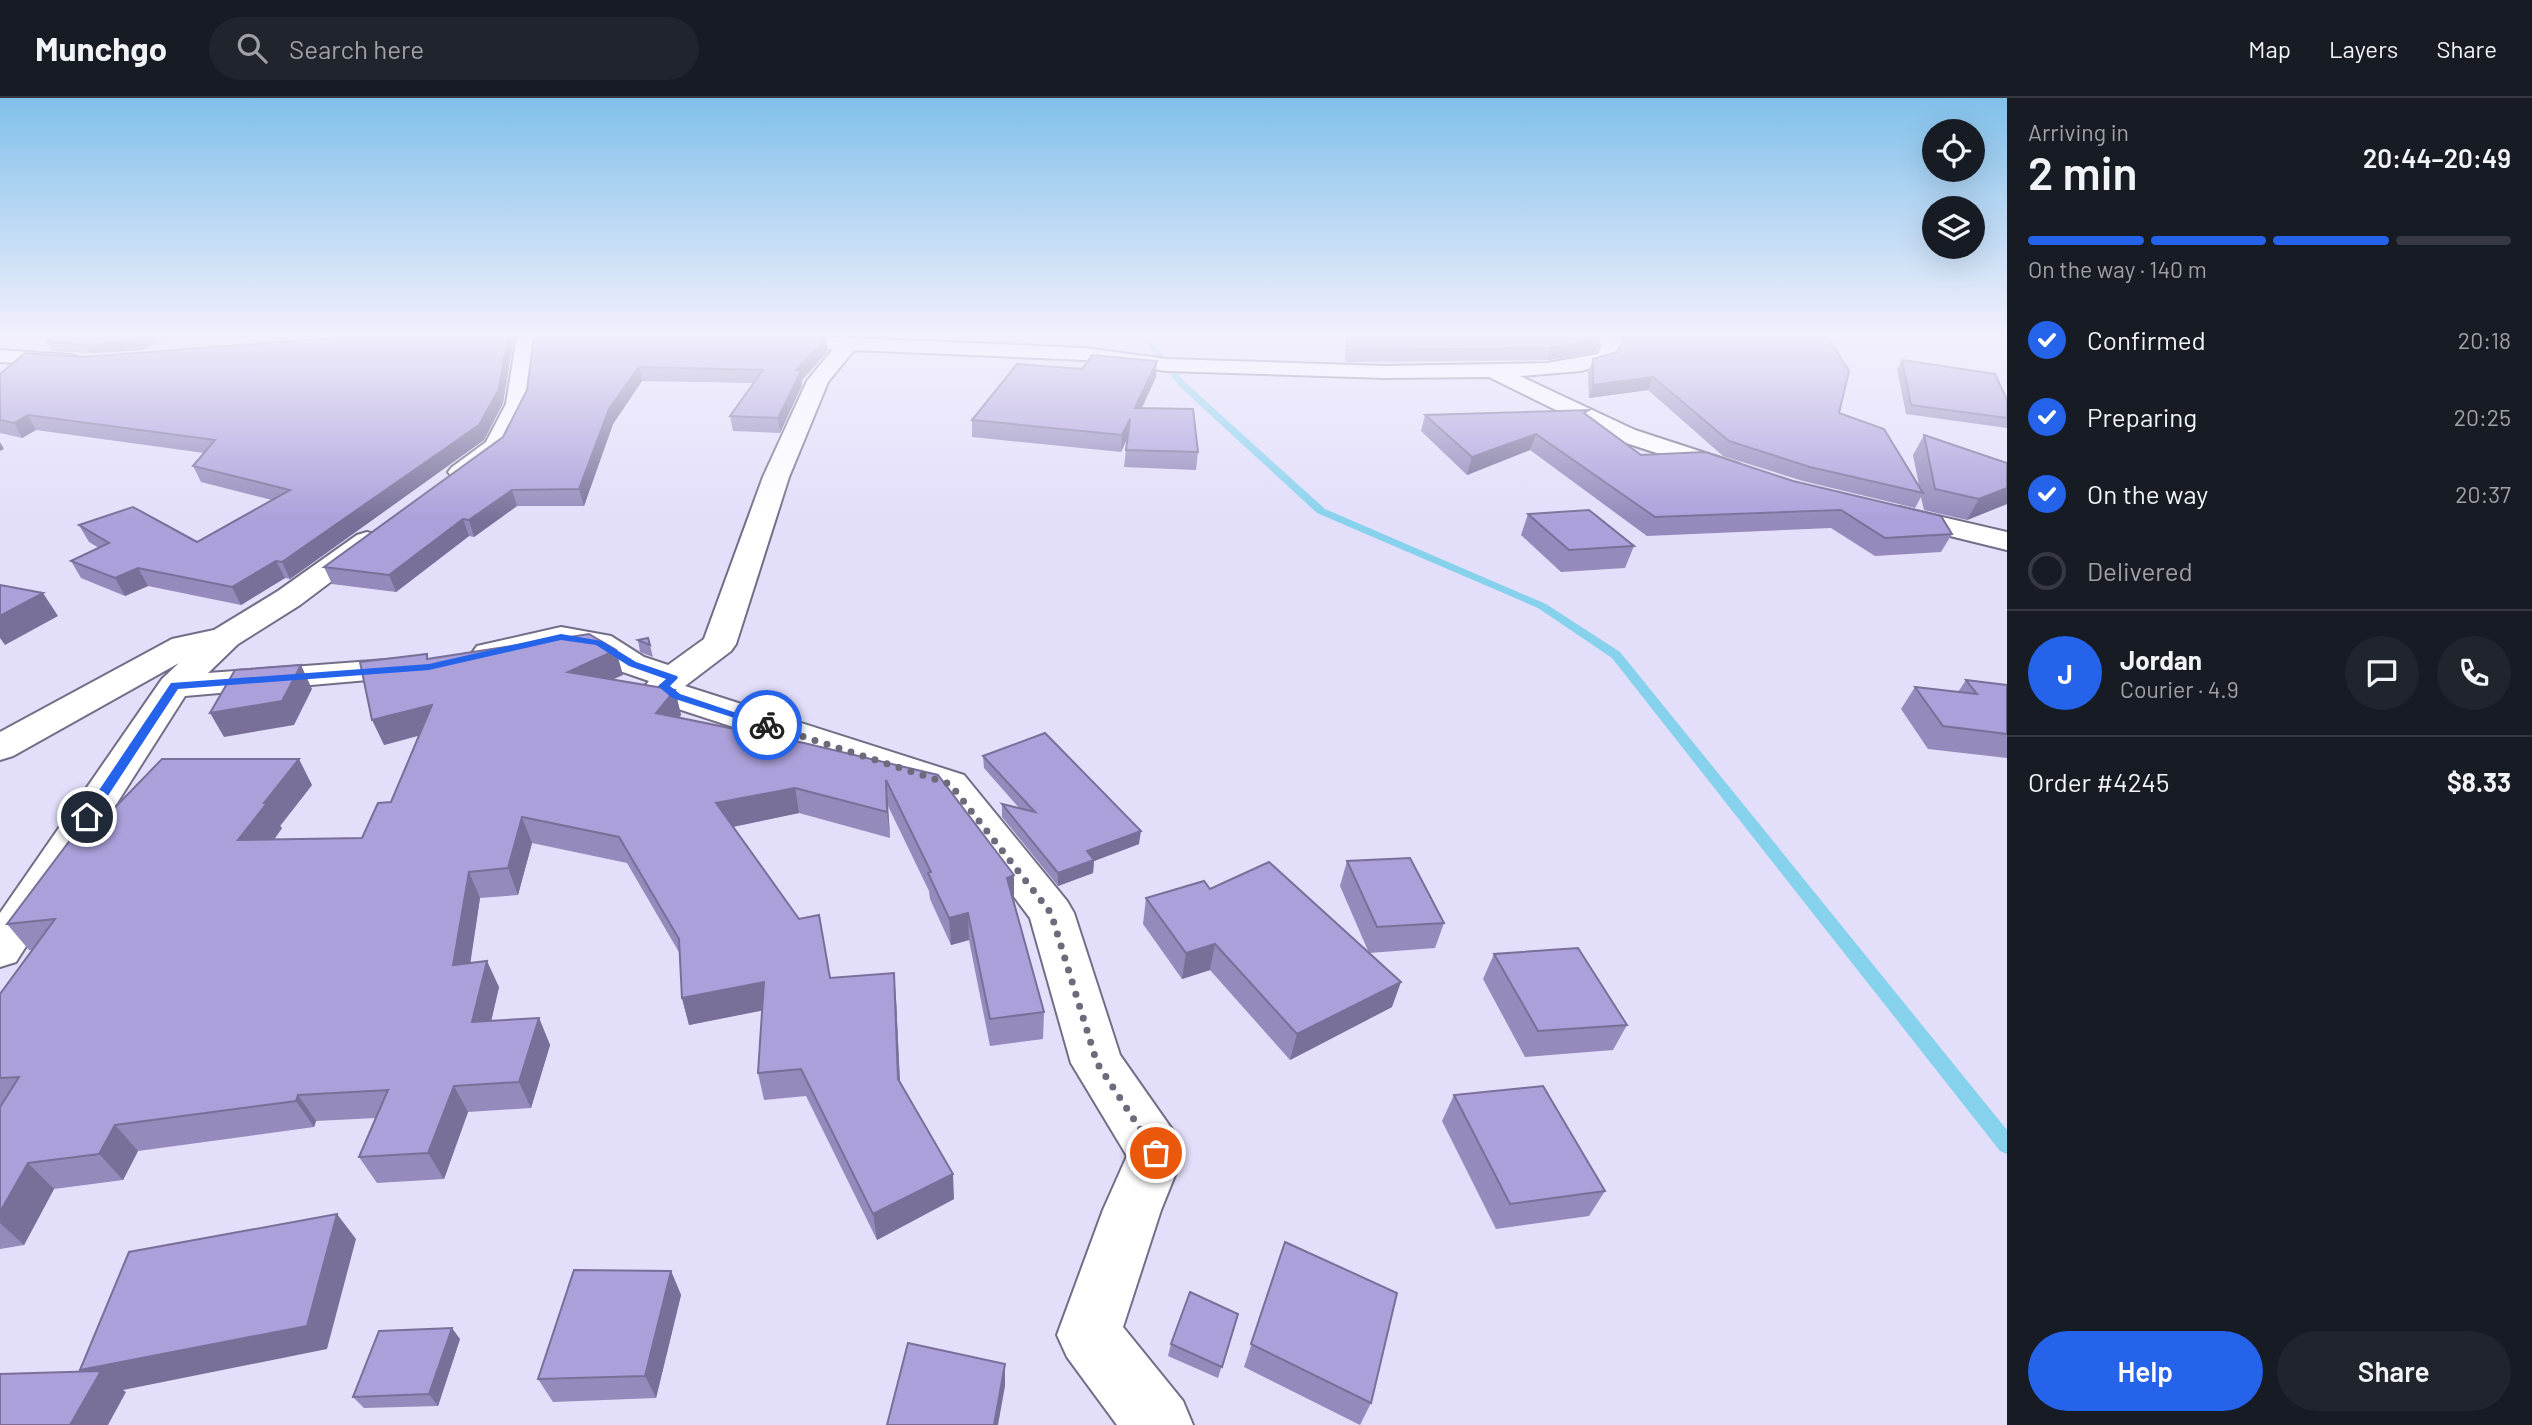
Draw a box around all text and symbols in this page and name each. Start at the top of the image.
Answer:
search box [209,17,699,80]
text: Munchgo [35,28,167,68]
icon: search [233,29,271,67]
text: Search here [289,33,424,64]
text: Map [2248,34,2291,63]
text: Layers [2329,34,2398,63]
text: Share [2436,34,2497,63]
text: Arriving in [2028,118,2129,146]
map controls [1922,119,1985,259]
button: locate [1922,119,1985,182]
text: 20:44–20:49 [2363,142,2511,173]
text: 2 min [2028,144,2137,199]
button: layers [1922,196,1985,259]
text: On the way · 140 m [2028,255,2207,283]
icon: check [2028,321,2066,359]
text: Confirmed [2087,324,2206,355]
text: 20:18 [2458,326,2511,354]
icon: check [2028,398,2066,436]
text: Preparing [2087,401,2197,432]
text: 20:25 [2454,403,2511,431]
icon: check [2028,475,2066,513]
text: On the way [2087,478,2208,509]
text: 20:37 [2455,480,2511,508]
text: Delivered [2087,555,2193,586]
button: chat [2345,636,2419,710]
button: phone [2437,636,2511,710]
text: Jordan [2120,644,2202,675]
text: J [2057,658,2073,689]
text: Courier · 4.9 [2120,675,2239,703]
courier [732,690,802,760]
icon: bike [748,706,786,744]
text: Order #4245 [2028,766,2169,797]
text: $8.33 [2447,766,2511,797]
pin [57,787,117,847]
icon: home [68,798,106,836]
pin [1126,1123,1186,1183]
icon: bag [1137,1134,1175,1172]
button: Help [2028,1331,2263,1411]
button: Share [2277,1331,2511,1411]

